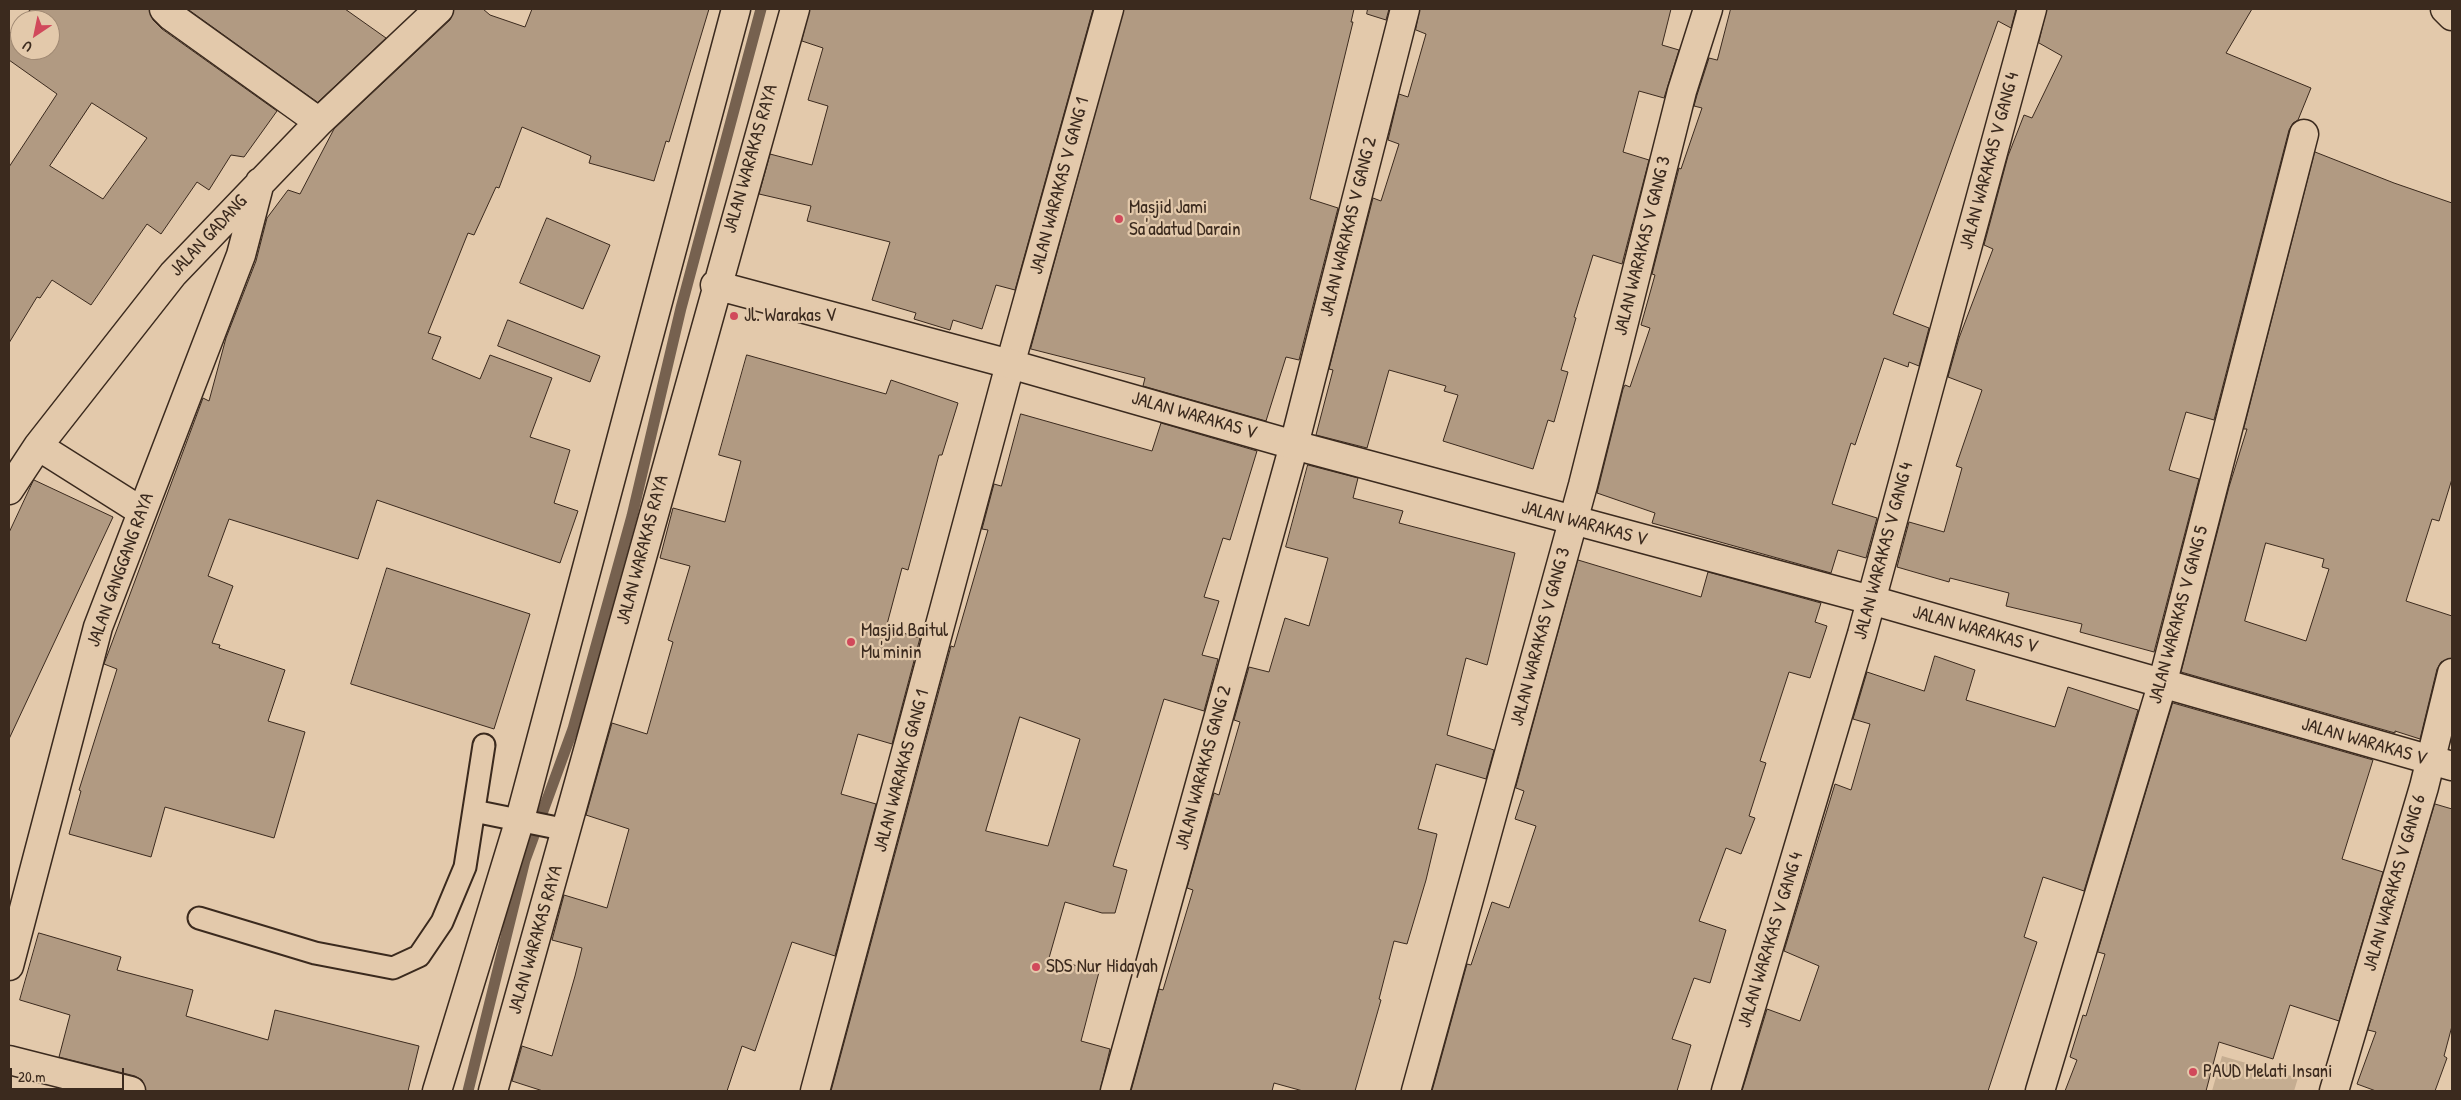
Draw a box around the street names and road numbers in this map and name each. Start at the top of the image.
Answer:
street label: JALAN WARAKAS V GANG 4 [1955,70,2025,252]
street label: JALAN WARAKAS RAYA [719,82,783,236]
street label: JALAN WARAKAS V GANG 1 [1025,95,1095,277]
street label: JALAN WARAKAS V GANG 2 [1316,135,1382,319]
street label: JALAN WARAKAS V GANG 3 [1610,154,1676,338]
street label: JALAN GADANG [166,191,252,281]
street label: JALAN WARAKAS V [1129,387,1259,445]
street label: JALAN WARAKAS V GANG 4 [1849,460,1919,642]
street label: JALAN WARAKAS RAYA [612,473,674,627]
street label: JALAN GANGGANG RAYA [83,490,159,650]
street label: JALAN WARAKAS V [1519,496,1649,552]
street label: JALAN WARAKAS V GANG 5 [2144,523,2214,707]
street label: JALAN WARAKAS V GANG 3 [1506,545,1576,729]
street label: JALAN WARAKAS V [1910,601,2040,659]
street label: JALAN WARAKAS GANG 2 [1171,683,1237,853]
street label: JALAN WARAKAS GANG 1 [869,687,935,855]
street label: JALAN WARAKAS V [2299,713,2429,771]
street label: JALAN WARAKAS V GANG 6 [2359,792,2431,974]
street label: JALAN WARAKAS V GANG 4 [1733,849,1809,1031]
street label: JALAN WARAKAS RAYA [504,863,568,1017]

